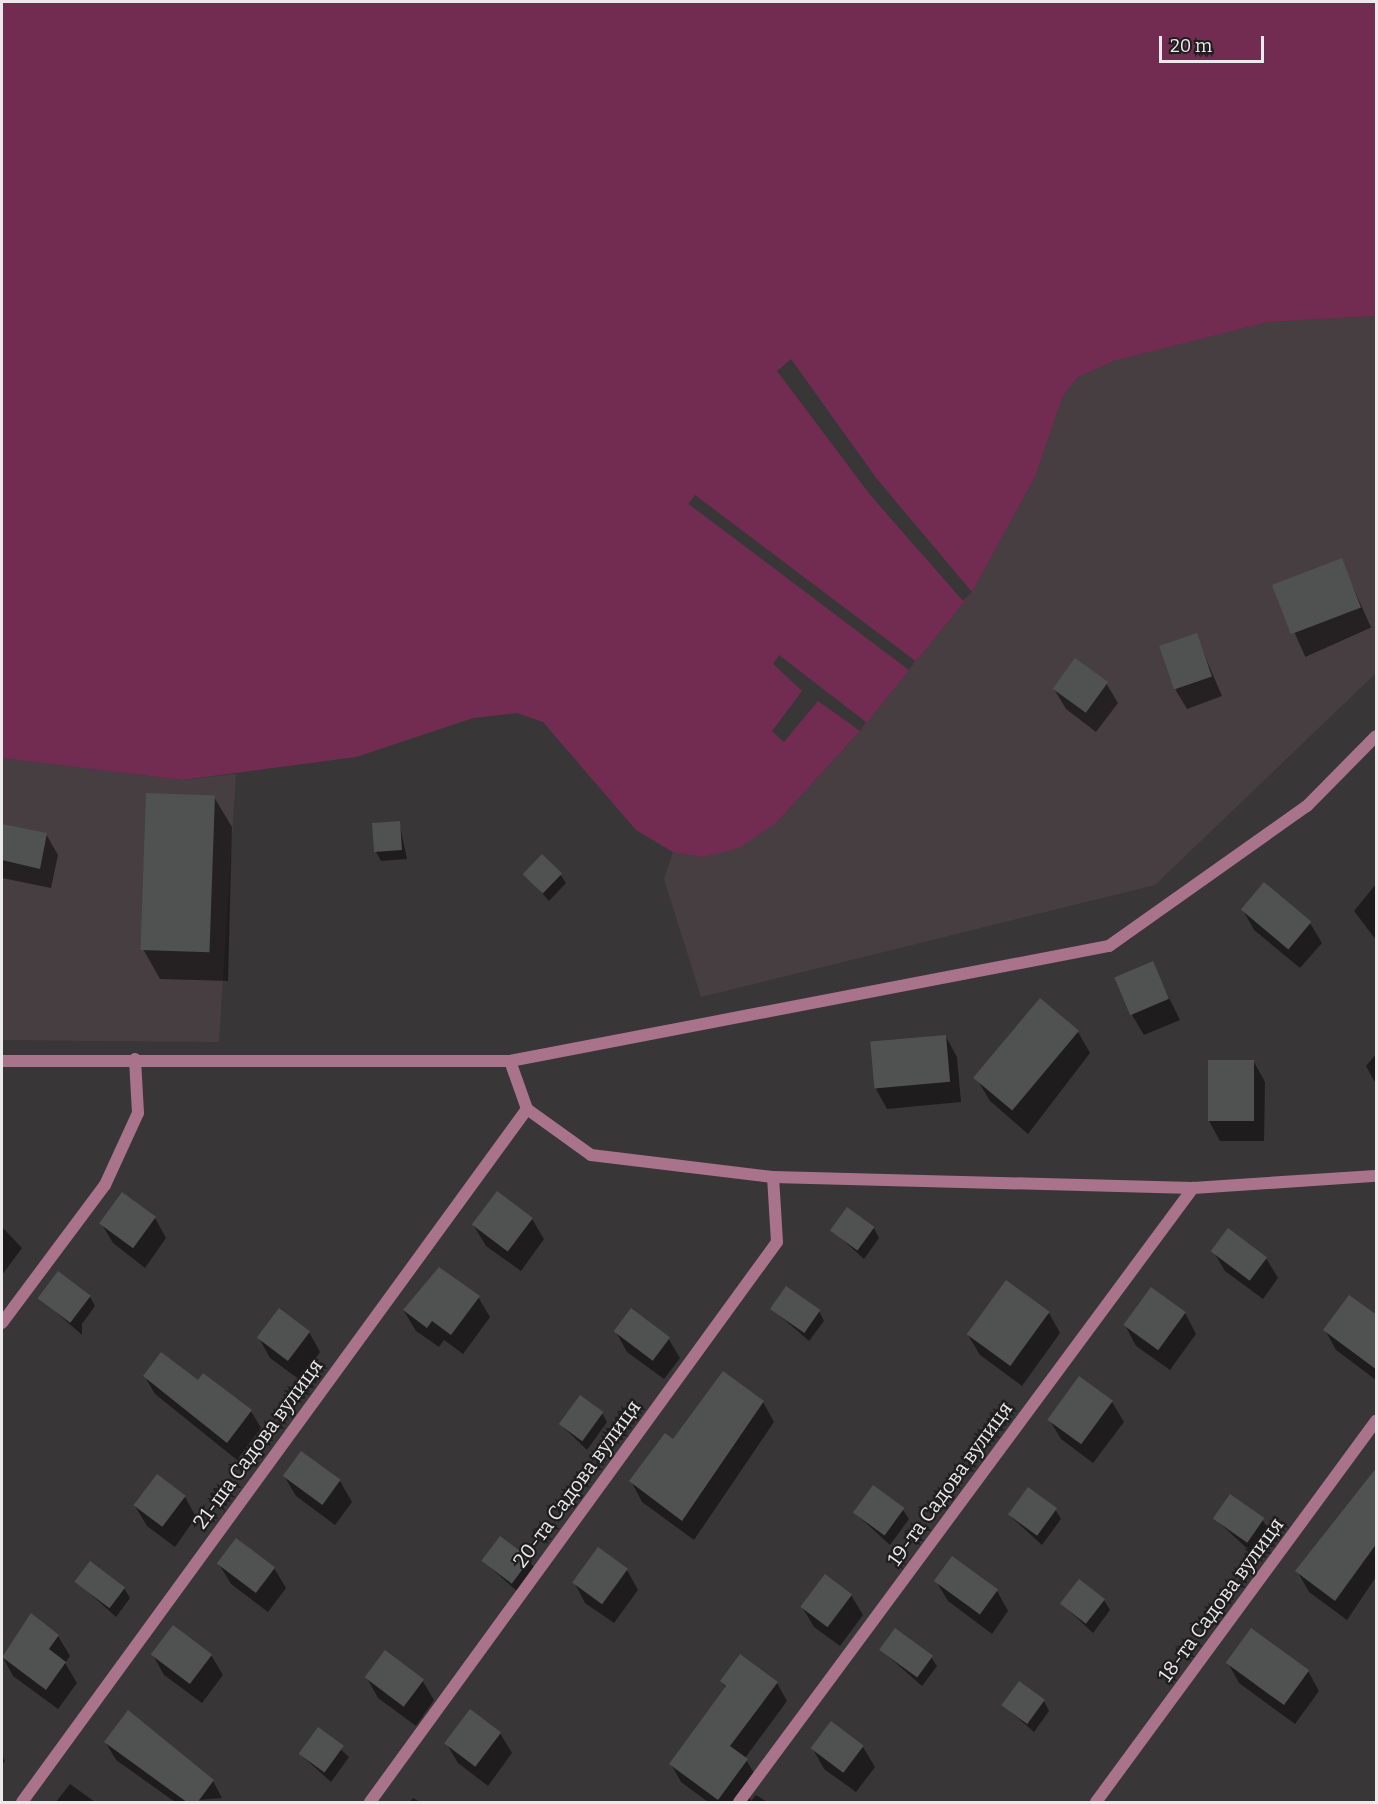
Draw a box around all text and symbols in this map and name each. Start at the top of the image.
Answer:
scale bar [1162,24,1267,62]
text: 20 m [1170,35,1212,57]
street label: 21-ша Садова вулиця [188,1354,328,1534]
street label: 20-та Садова вулиця [508,1396,646,1572]
street label: 19-та Садова вулиця [882,1397,1018,1571]
street label: 18-та Садова вулиця [1153,1513,1289,1687]

